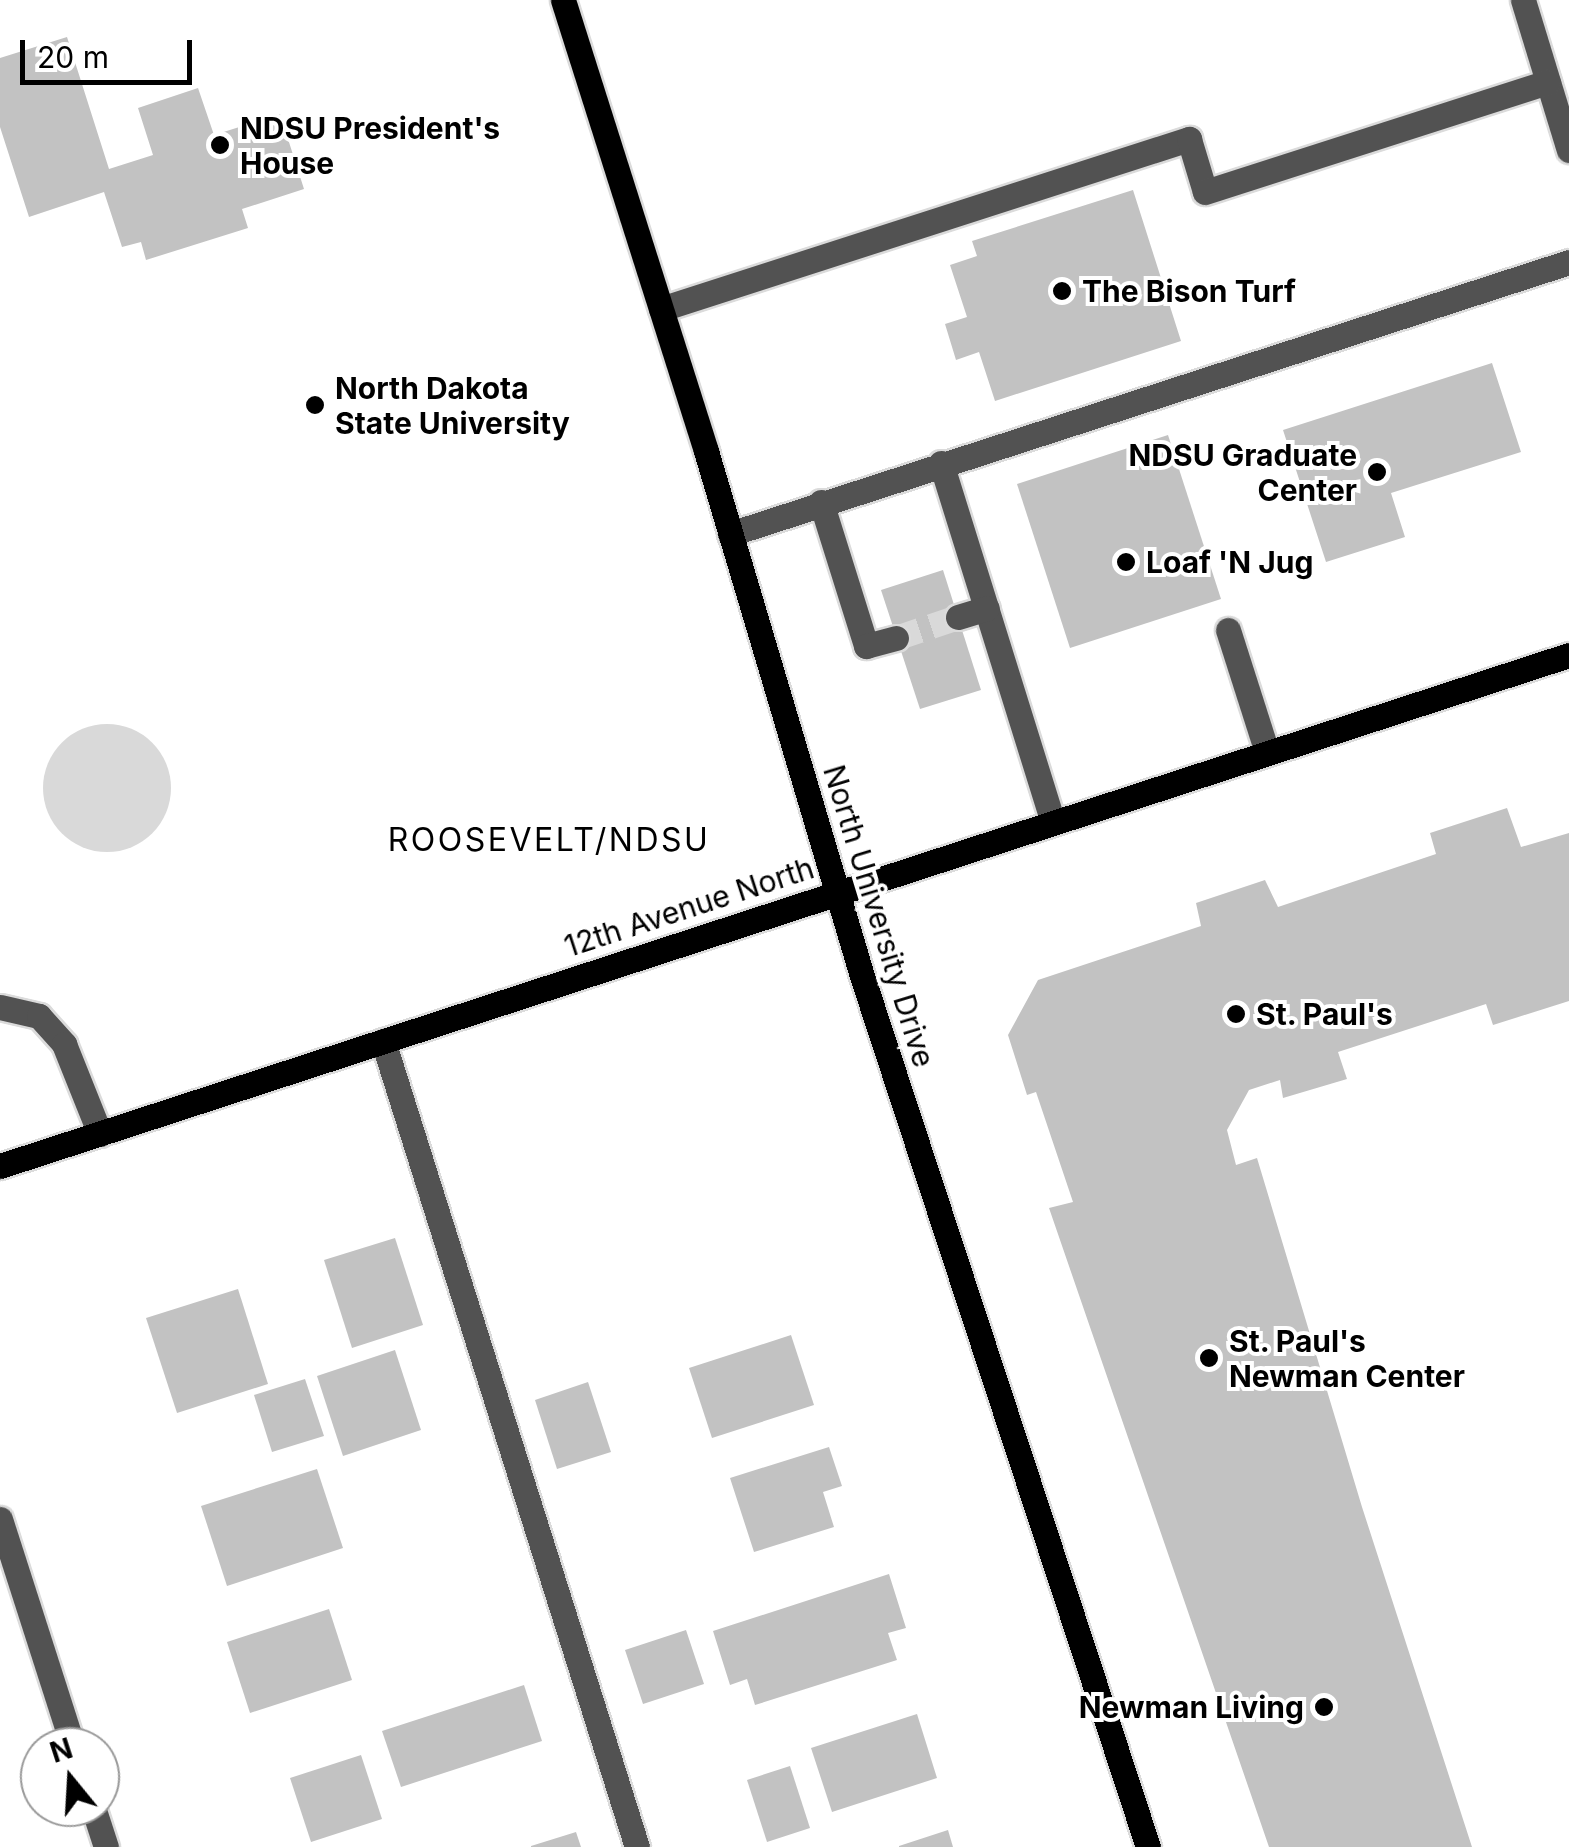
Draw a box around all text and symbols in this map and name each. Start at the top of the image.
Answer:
scale bar [25,20,198,82]
text: 20 m [37,39,109,75]
place label: NDSU President's House [240,110,500,180]
marker: NDSU President's House [209,134,231,156]
place label: The Bison Turf [1082,273,1296,309]
marker: The Bison Turf [1051,280,1073,302]
place label: North Dakota State University [335,370,570,440]
marker: North Dakota State University [304,394,326,416]
place label: NDSU Graduate Center [1128,437,1357,508]
marker: NDSU Graduate Center [1366,461,1388,483]
place label: Loaf 'N Jug [1146,544,1313,580]
marker: Loaf 'N Jug [1115,551,1137,573]
street label: North University Drive [816,761,942,1071]
district label: ROOSEVELT/NDSU [388,821,710,859]
street label: 12th Avenue North [560,850,818,964]
place label: St. Paul's [1256,996,1394,1032]
marker: St. Paul's [1225,1003,1247,1025]
place label: St. Paul's Newman Center [1229,1323,1465,1394]
marker: St. Paul's Newman Center [1198,1347,1220,1369]
place label: Newman Living [1079,1689,1304,1725]
marker: Newman Living [1313,1696,1335,1718]
north arrow [20,1727,120,1827]
text: N [46,1731,77,1770]

